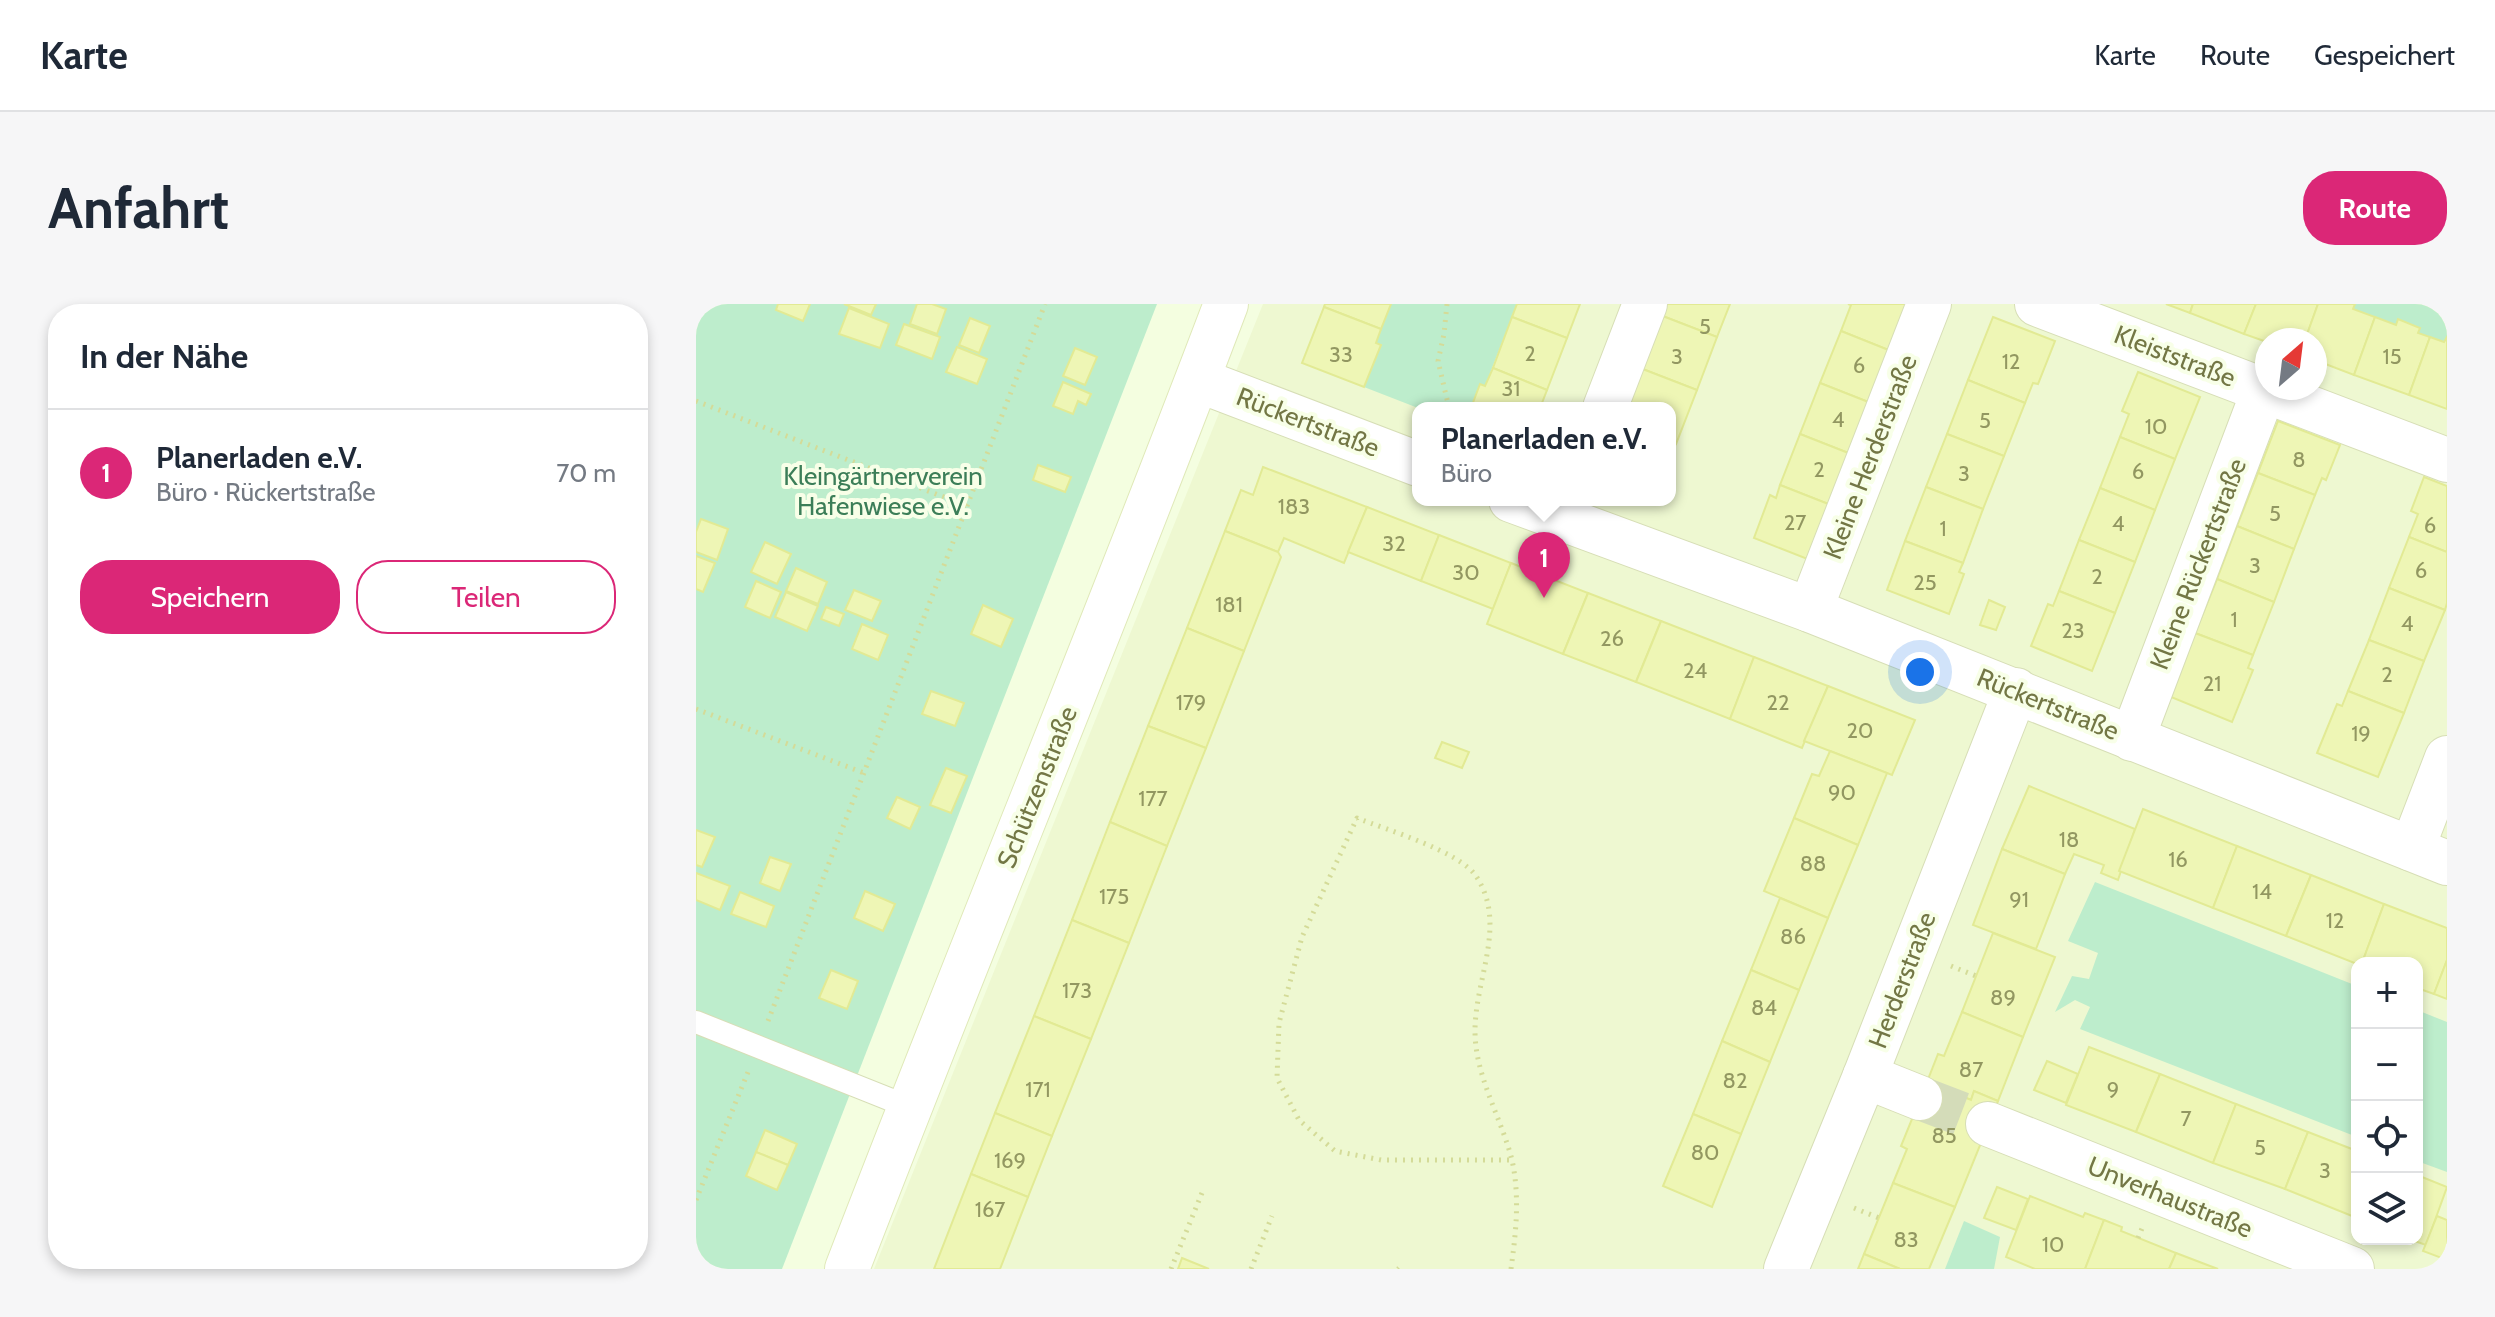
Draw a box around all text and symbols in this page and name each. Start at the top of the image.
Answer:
text: Karte [40,32,128,79]
text: Karte [2094,38,2156,72]
text: Route [2200,38,2270,72]
text: Gespeichert [2314,38,2455,72]
button: Route [2303,171,2447,245]
text: Anfahrt [48,174,229,242]
house number: 5 [1699,313,1711,340]
street label: Kleiststraße [2110,318,2240,394]
north arrow [2255,328,2327,400]
text: In der Nähe [80,335,248,377]
house number: 2 [1524,340,1536,367]
house number: 33 [1329,341,1353,368]
house number: 3 [1671,343,1683,370]
house number: 15 [2382,343,2402,370]
house number: 12 [2002,348,2020,375]
street label: Kleine Herderstraße [1816,350,1924,564]
house number: 6 [1853,352,1865,379]
house number: 31 [1501,375,1521,402]
street label: Rückertstraße [1232,380,1384,464]
popup [1412,402,1676,506]
house number: 4 [1832,406,1845,433]
house number: 5 [1979,407,1991,434]
house number: 10 [2145,413,2167,440]
text: Planerladen e.V. [1441,420,1647,457]
text: Planerladen e.V. [156,439,362,476]
house number: 8 [2292,446,2306,473]
street label: Kleine Rückertstraße [2143,454,2253,674]
house number: 2 [1813,456,1825,483]
text: 1 [101,457,111,489]
text: 70 m [556,457,616,489]
text: Büro [1441,457,1492,489]
house number: 6 [2132,458,2144,485]
park label: Kleingärtnerverein Hafenwiese e.V. [783,460,983,522]
house number: 3 [1958,460,1970,487]
text: Büro · Rückertstraße [156,476,375,508]
house number: 183 [1278,493,1310,520]
house number: 5 [2269,500,2281,527]
house number: 27 [1784,509,1806,536]
house number: 4 [2112,510,2125,537]
house number: 6 [2424,512,2436,539]
house number: 1 [1939,515,1947,542]
house number: 32 [1382,530,1406,557]
pin: 1 [1518,532,1570,598]
house number: 3 [2249,552,2261,579]
house number: 6 [2415,557,2427,584]
house number: 30 [1452,559,1480,586]
button: Speichern [80,560,340,634]
button: Teilen [356,560,616,634]
house number: 2 [2091,563,2103,590]
house number: 25 [1913,569,1937,596]
house number: 181 [1215,591,1243,618]
house number: 1 [2230,606,2238,633]
house number: 4 [2401,610,2414,637]
house number: 23 [2061,617,2085,644]
house number: 26 [1600,625,1624,652]
your location [1900,652,1940,692]
house number: 24 [1683,657,1707,684]
street label: Rückertstraße [1972,661,2124,747]
house number: 2 [2381,661,2393,688]
house number: 21 [2203,670,2221,697]
house number: 179 [1176,689,1206,716]
house number: 22 [1766,689,1790,716]
street label: Schützenstraße [990,702,1084,872]
house number: 20 [1847,717,1873,744]
house number: 19 [2351,720,2371,747]
house number: 90 [1828,779,1856,806]
house number: 177 [1138,785,1168,812]
house number: 18 [2059,826,2079,853]
house number: 16 [2168,846,2188,873]
house number: 88 [1800,850,1826,877]
house number: 14 [2252,878,2272,905]
house number: 175 [1099,883,1129,910]
house number: 91 [2009,886,2029,913]
street label: Herderstraße [1861,907,1943,1053]
house number: 12 [2326,907,2344,934]
house number: 86 [1780,923,1806,950]
map controls [2351,957,2423,1245]
button: + [2351,957,2423,1029]
house number: 173 [1062,977,1092,1004]
house number: 89 [1990,984,2016,1011]
house number: 84 [1751,994,1777,1021]
button: − [2351,1029,2423,1101]
house number: 87 [1959,1056,1983,1083]
house number: 82 [1723,1067,1747,1094]
house number: 171 [1025,1076,1051,1103]
house number: 9 [2107,1076,2119,1103]
button: locate [2351,1101,2423,1173]
house number: 7 [2180,1105,2192,1132]
house number: 85 [1931,1122,1957,1149]
house number: 5 [2254,1134,2266,1161]
house number: 80 [1691,1139,1719,1166]
house number: 169 [994,1147,1026,1174]
street label: Unverhaustraße [2083,1149,2257,1245]
house number: 3 [2319,1157,2331,1184]
button: layers [2351,1173,2423,1245]
house number: 167 [975,1196,1005,1223]
house number: 83 [1893,1226,1919,1253]
house number: 10 [2042,1231,2064,1258]

